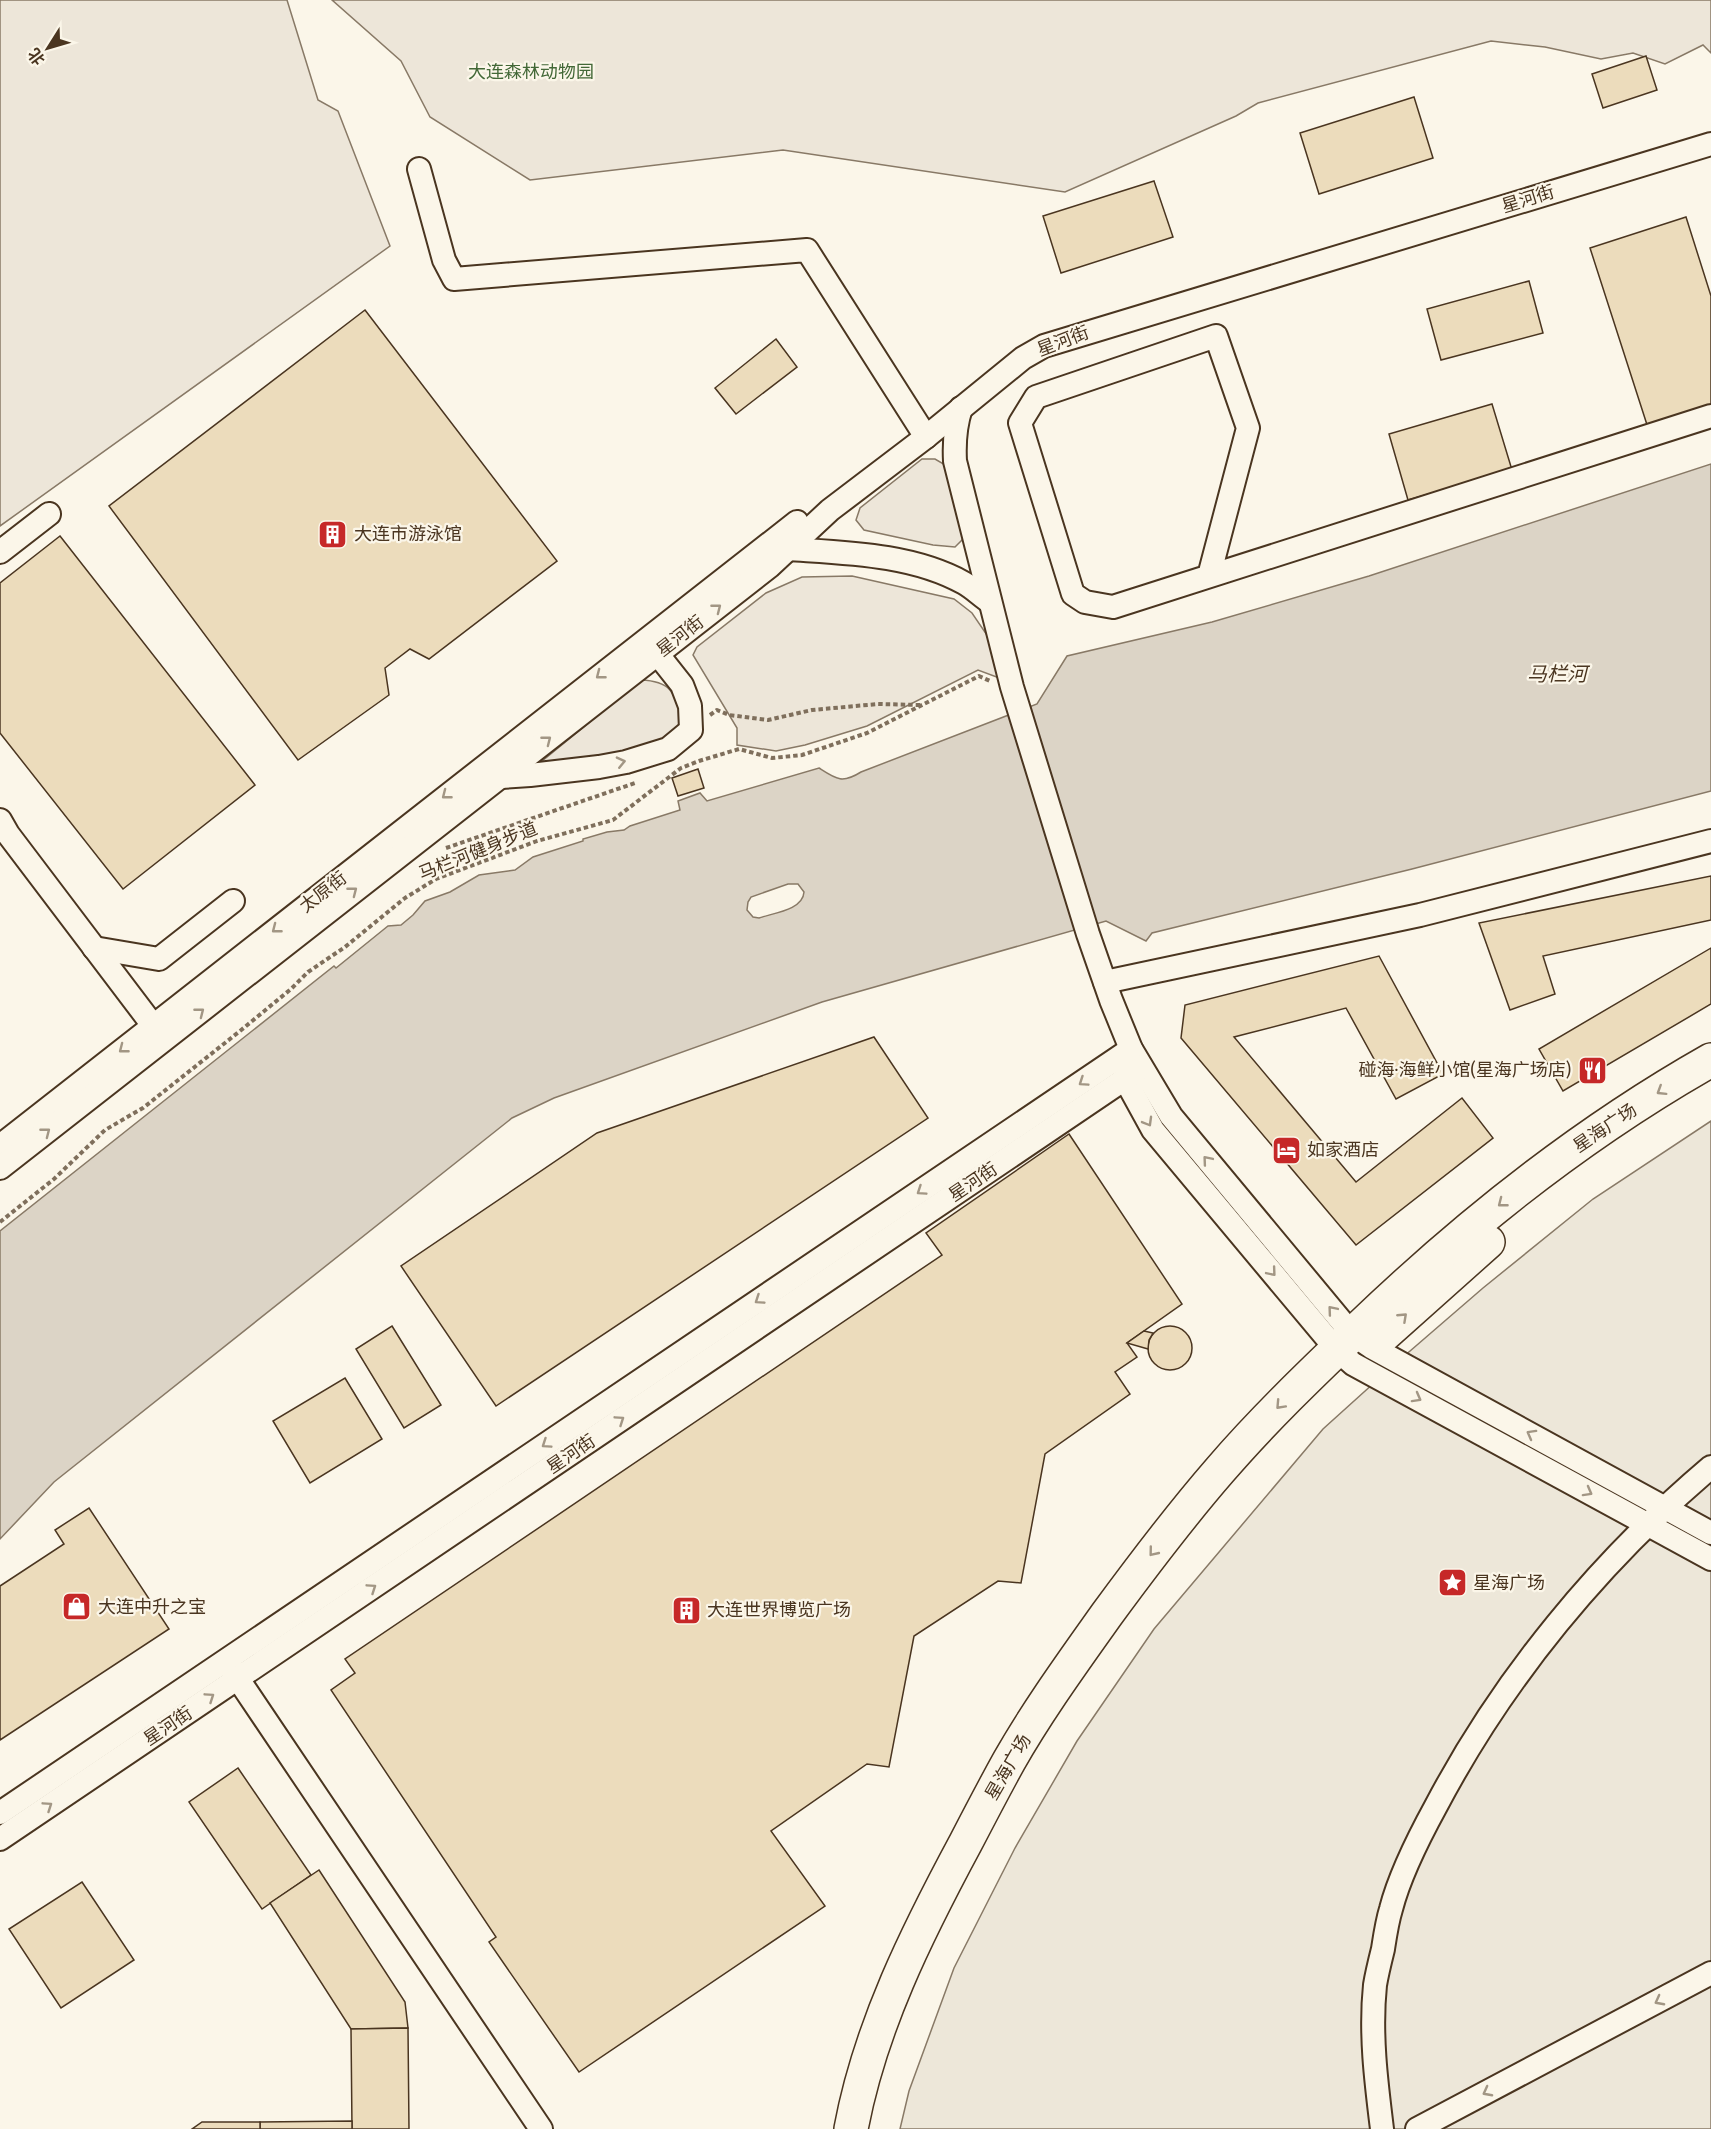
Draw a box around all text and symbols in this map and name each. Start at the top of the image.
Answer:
north arrow [18,18,78,78]
text: 北 [24,45,49,69]
park label: 大连森林动物园 [468,61,594,83]
street label: 星河街 [1499,181,1557,217]
street label: 星河街 [1034,321,1092,361]
building icon: 大连市游泳馆 [317,518,349,550]
place label: 大连市游泳馆 [354,523,462,545]
one-way arrow [710,604,721,615]
street label: 星河街 [652,611,708,661]
water label: 马栏河 [1527,662,1591,686]
one-way arrow [595,668,606,679]
one-way arrow [540,737,551,748]
one-way arrow [616,757,626,770]
one-way arrow [442,788,453,799]
street label: 马栏河健身步道 [415,817,541,885]
street label: 太原街 [295,867,351,917]
one-way arrow [347,888,358,899]
one-way arrow [272,921,283,932]
one-way arrow [193,1008,204,1019]
one-way arrow [119,1042,130,1053]
restaurant icon: 碰海·海鲜小馆(星海广场店) [1576,1054,1608,1086]
place label: 碰海·海鲜小馆(星海广场店) [1359,1059,1571,1081]
one-way arrow [1078,1075,1089,1086]
one-way arrow [1657,1083,1667,1095]
street label: 星海广场 [1569,1099,1641,1157]
one-way arrow [1141,1116,1153,1126]
one-way arrow [39,1128,50,1139]
hotel icon: 如家酒店 [1270,1134,1302,1166]
place label: 如家酒店 [1307,1139,1379,1161]
one-way arrow [1203,1156,1214,1167]
street label: 星河街 [944,1158,1002,1206]
one-way arrow [917,1184,928,1195]
one-way arrow [1497,1195,1508,1206]
one-way arrow [1265,1265,1276,1276]
one-way arrow [755,1293,766,1304]
one-way arrow [1328,1305,1339,1316]
one-way arrow [1395,1314,1406,1325]
one-way arrow [1411,1391,1421,1402]
one-way arrow [1277,1398,1288,1409]
one-way arrow [614,1416,625,1427]
street label: 星河街 [542,1430,600,1478]
one-way arrow [1527,1430,1537,1442]
one-way arrow [541,1437,552,1448]
one-way arrow [1582,1485,1592,1496]
one-way arrow [1149,1546,1160,1557]
place icon: 星海广场 [1436,1567,1468,1599]
place label: 星海广场 [1473,1572,1545,1594]
one-way arrow [365,1584,376,1595]
shop icon: 大连中升之宝 [61,1591,93,1623]
building icon: 大连世界博览广场 [670,1594,702,1626]
place label: 大连中升之宝 [98,1596,206,1618]
place label: 大连世界博览广场 [707,1599,851,1621]
one-way arrow [203,1693,214,1704]
street label: 星河街 [139,1702,197,1750]
street label: 星海广场 [980,1730,1036,1804]
one-way arrow [42,1803,53,1814]
one-way arrow [1655,1994,1666,2005]
one-way arrow [1483,2085,1493,2096]

